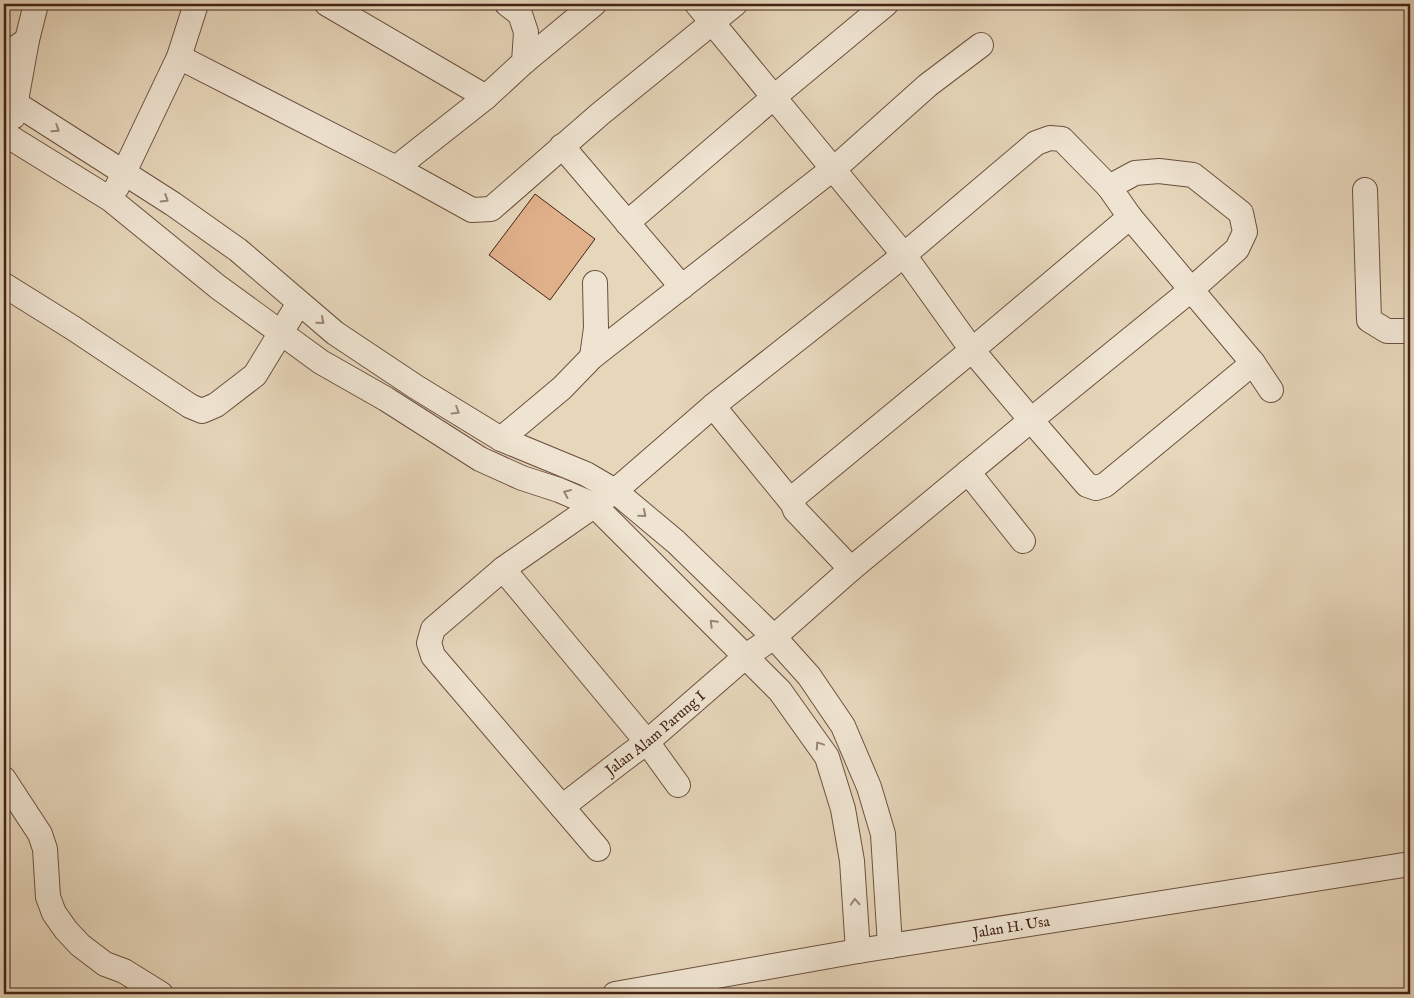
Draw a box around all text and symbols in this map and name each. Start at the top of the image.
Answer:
one-way arrow [50,123,59,133]
one-way arrow [160,193,169,203]
one-way arrow [315,315,324,324]
one-way arrow [450,405,459,414]
one-way arrow [563,489,572,500]
one-way arrow [637,508,646,517]
one-way arrow [710,620,719,629]
street label: Jalan Alam Parung I [600,686,710,781]
one-way arrow [816,742,826,751]
one-way arrow [849,898,860,906]
street label: Jalan H. Usa [970,912,1052,943]

